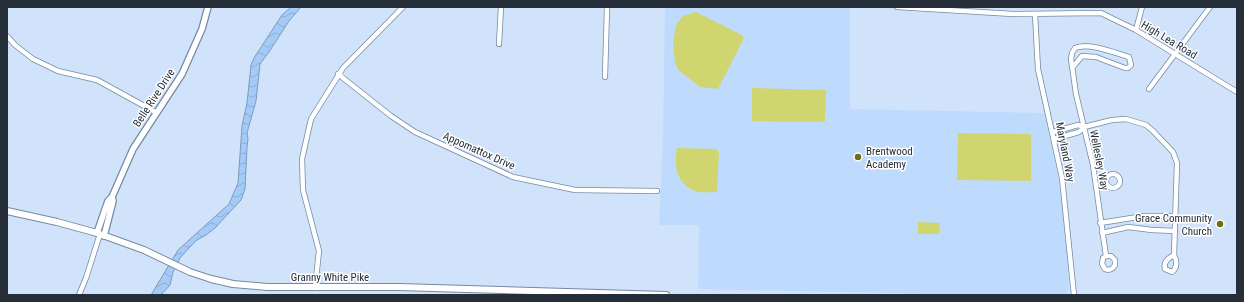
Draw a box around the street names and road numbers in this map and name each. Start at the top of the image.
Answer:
street label: High Lea Road [1139,18,1199,62]
street label: Belle Rive Drive [130,67,178,129]
street label: Maryland Way [1053,121,1077,183]
street label: Appomattox Drive [441,129,517,173]
street label: Wellesley Way [1087,129,1111,192]
street label: Granny White Pike [291,271,369,284]

